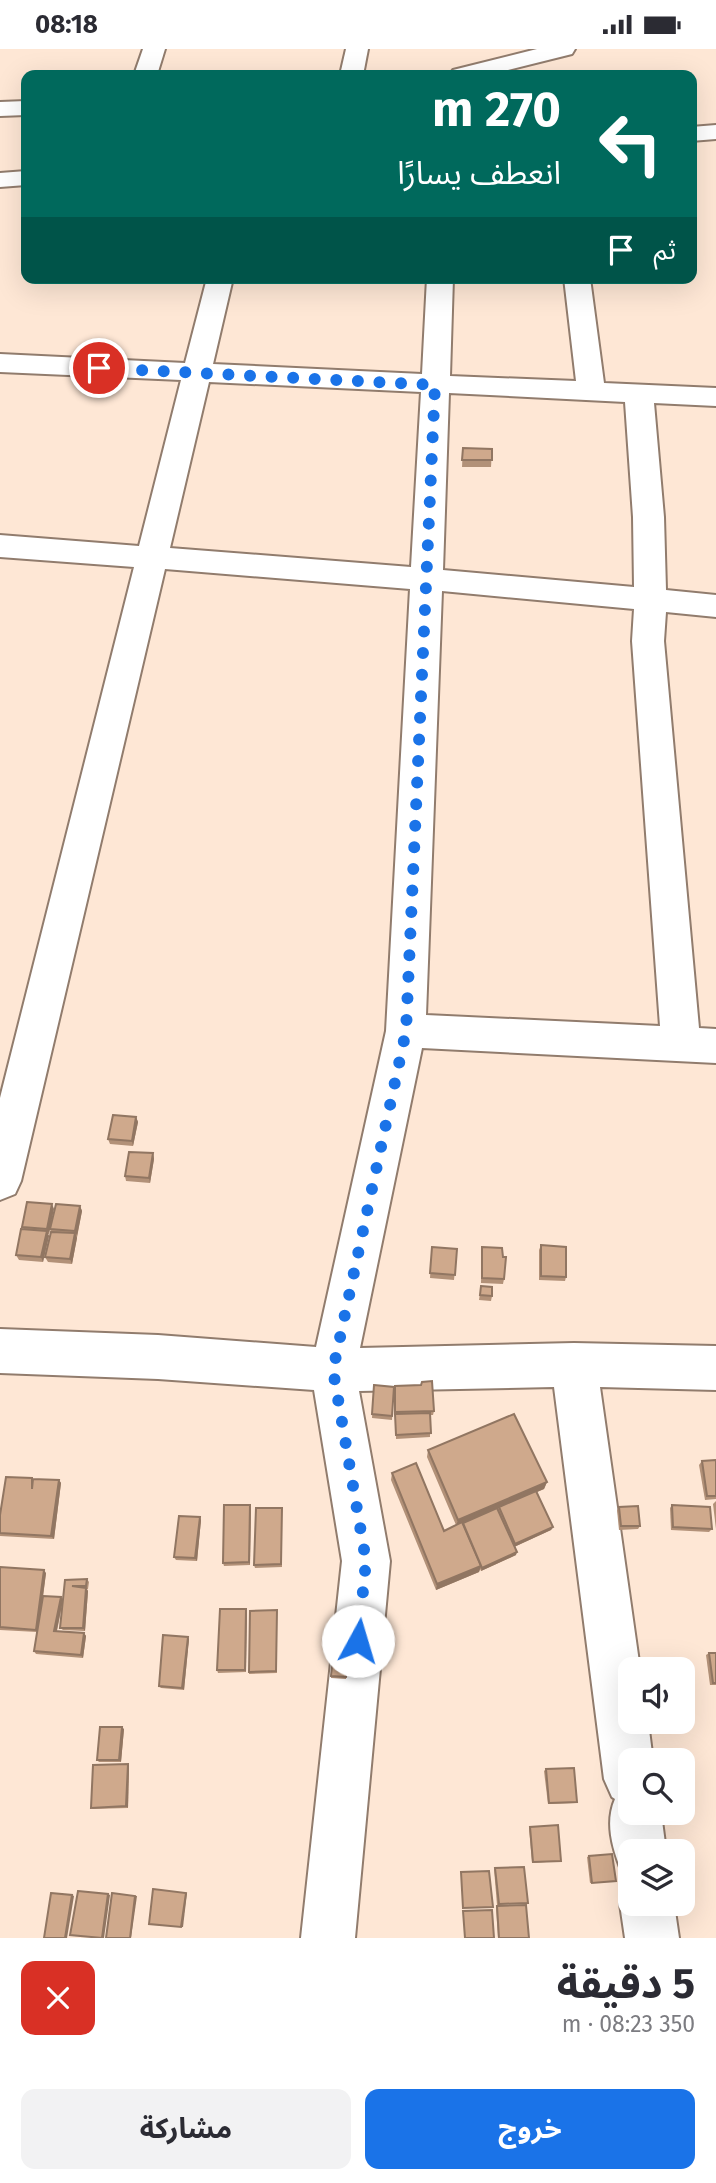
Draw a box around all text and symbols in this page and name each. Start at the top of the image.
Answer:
text: 08:18 [35,9,98,40]
text: 270 m [432,80,561,139]
icon: left [585,98,676,189]
text: انعطف يسارًا [397,154,561,192]
icon: arrive [602,231,640,269]
text: ثم [654,235,676,266]
pin [69,338,129,398]
icon: arrive [80,349,118,387]
position arrow [321,1604,395,1678]
map controls [618,1657,695,1916]
button: sound [618,1657,695,1734]
button: search [618,1748,695,1825]
button: layers [618,1839,695,1916]
text: 5 دقيقة [557,1959,695,2009]
button: close [21,1961,95,2035]
text: 350 m · 08:23 [562,2010,695,2038]
button: مشاركة [21,2089,351,2169]
button: خروج [365,2089,695,2169]

